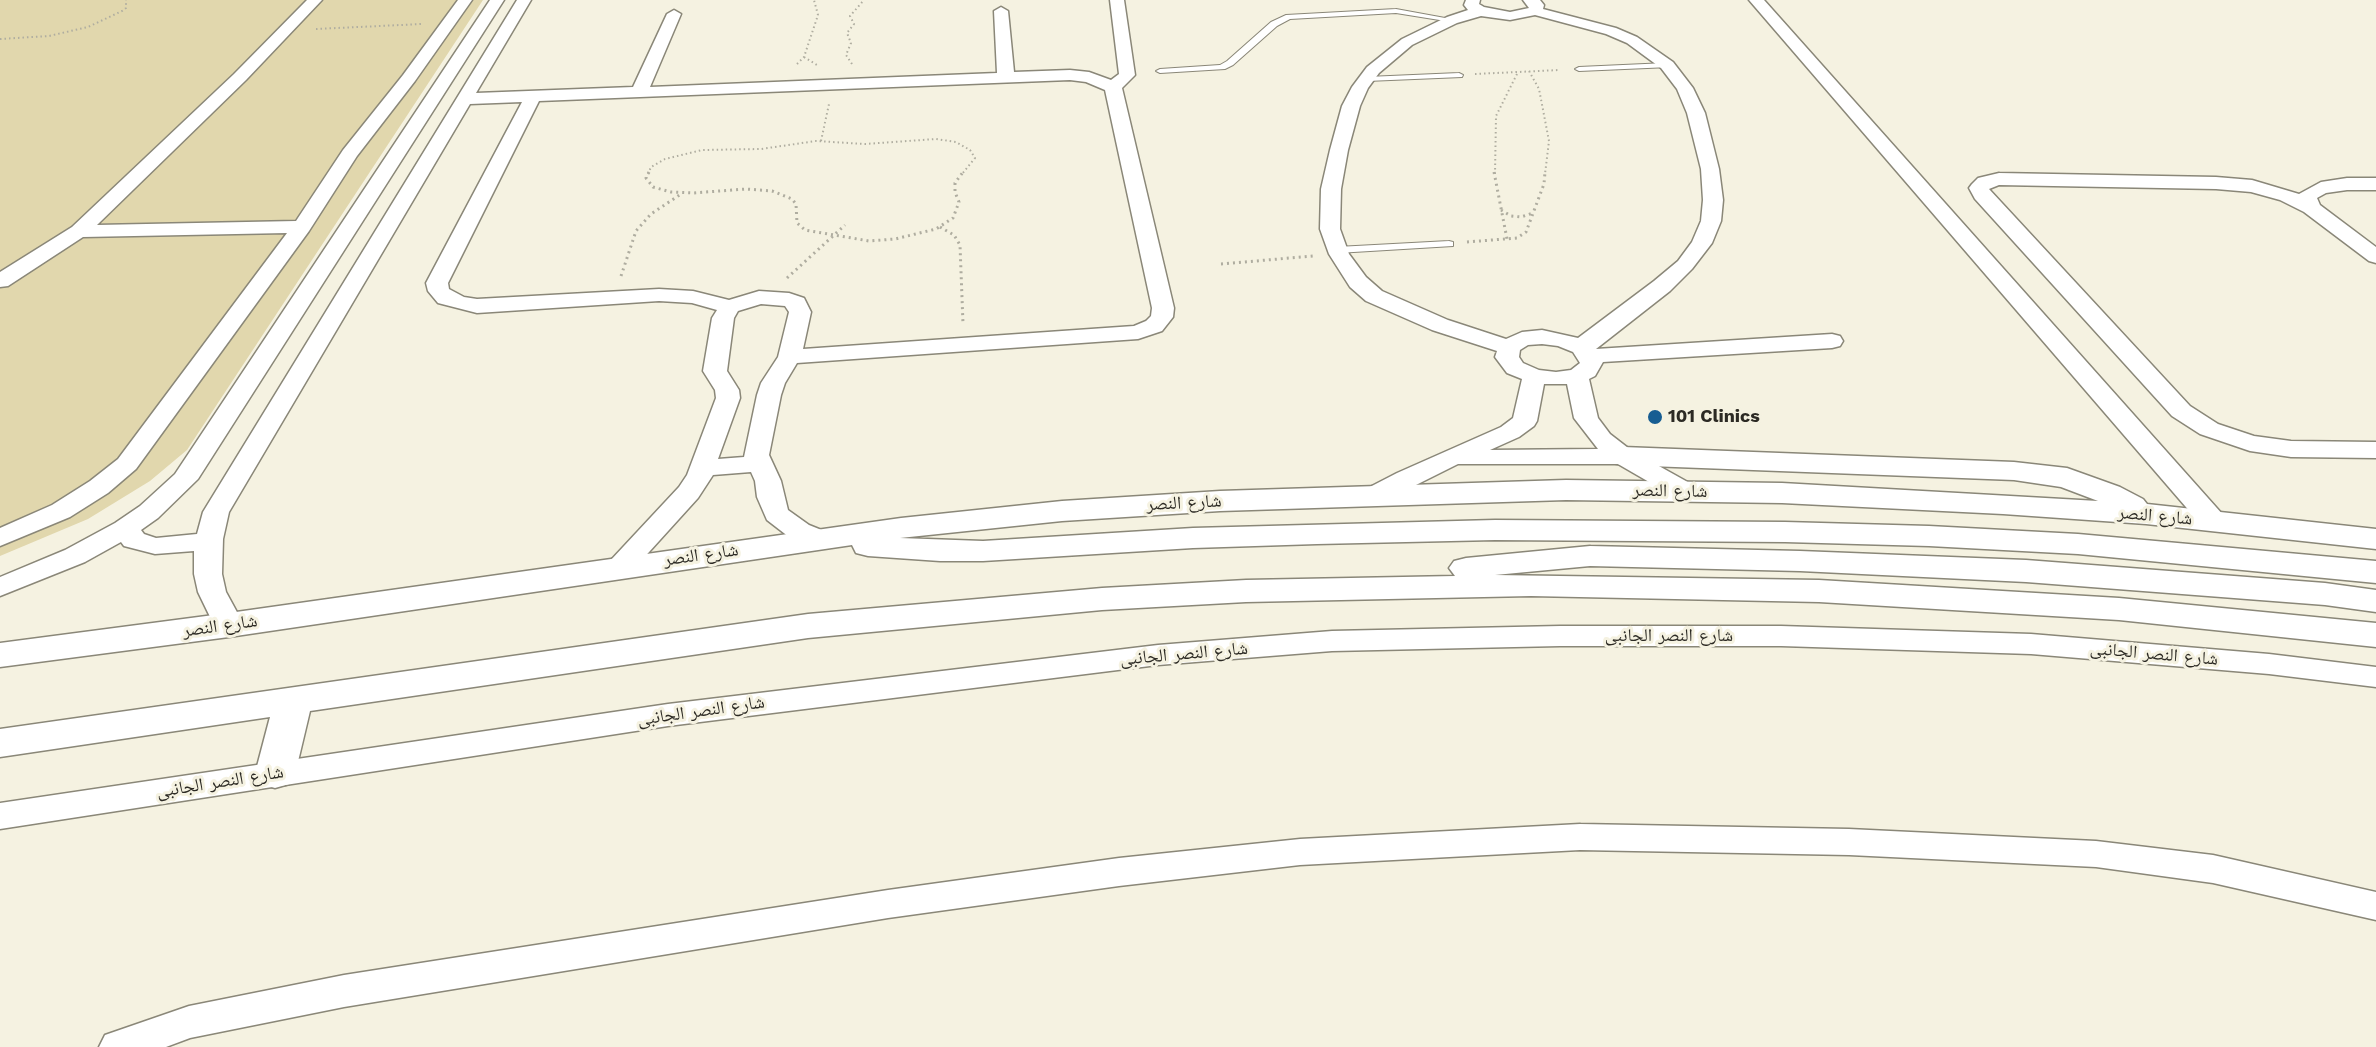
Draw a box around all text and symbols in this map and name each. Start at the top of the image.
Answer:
place label: 101 Clinics [1668,406,1760,428]
marker: 101 Clinics [1646,408,1664,426]
street label: شارع النصر [1632,480,1708,502]
street label: شارع النصر [1146,490,1222,516]
street label: شارع النصر [2117,502,2193,530]
street label: شارع النصر [662,539,740,571]
street label: شارع النصر [181,610,259,642]
street label: شارع النصر الجانبى [1605,625,1733,647]
street label: شارع النصر الجانبى [1119,638,1249,670]
street label: شارع النصر الجانبى [2089,638,2219,670]
street label: شارع النصر الجانبى [636,691,766,731]
street label: شارع النصر الجانبى [155,761,285,803]

